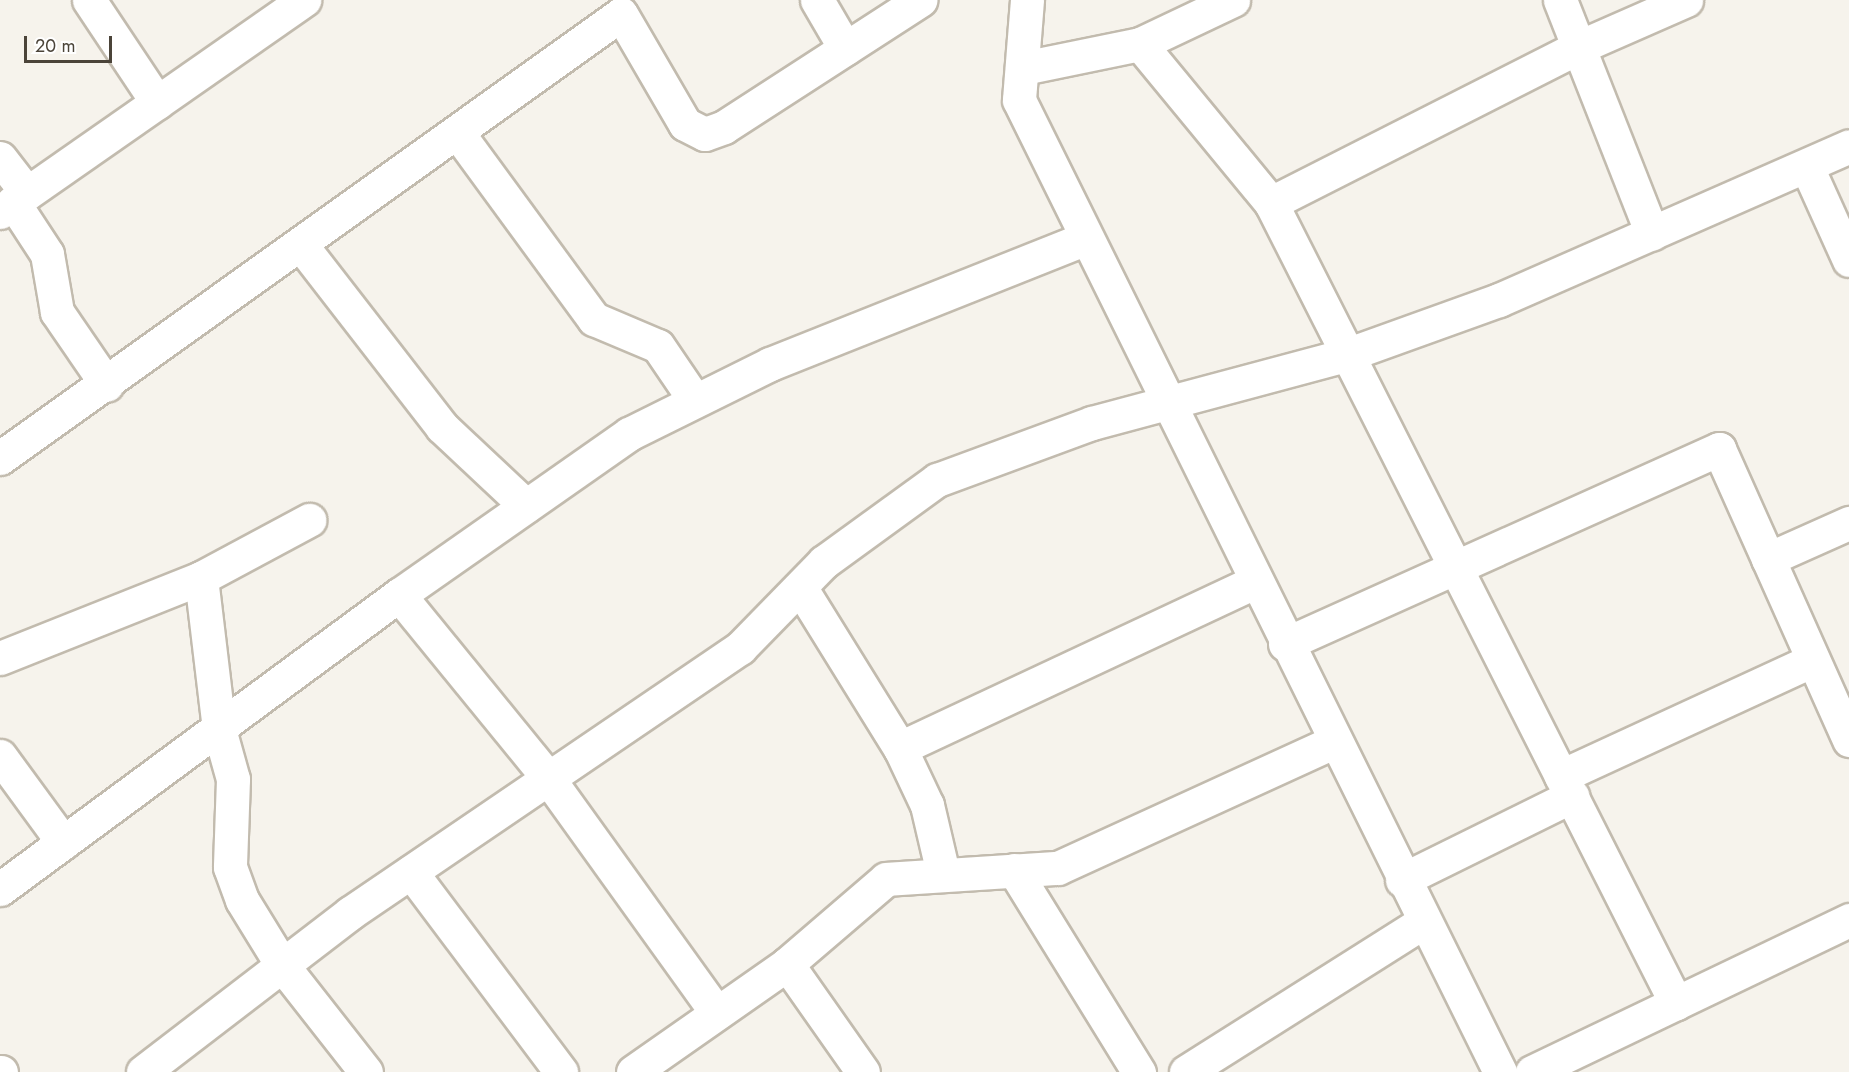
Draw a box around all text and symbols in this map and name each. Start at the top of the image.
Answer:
scale bar [27,24,116,62]
text: 20 m [35,33,75,59]

